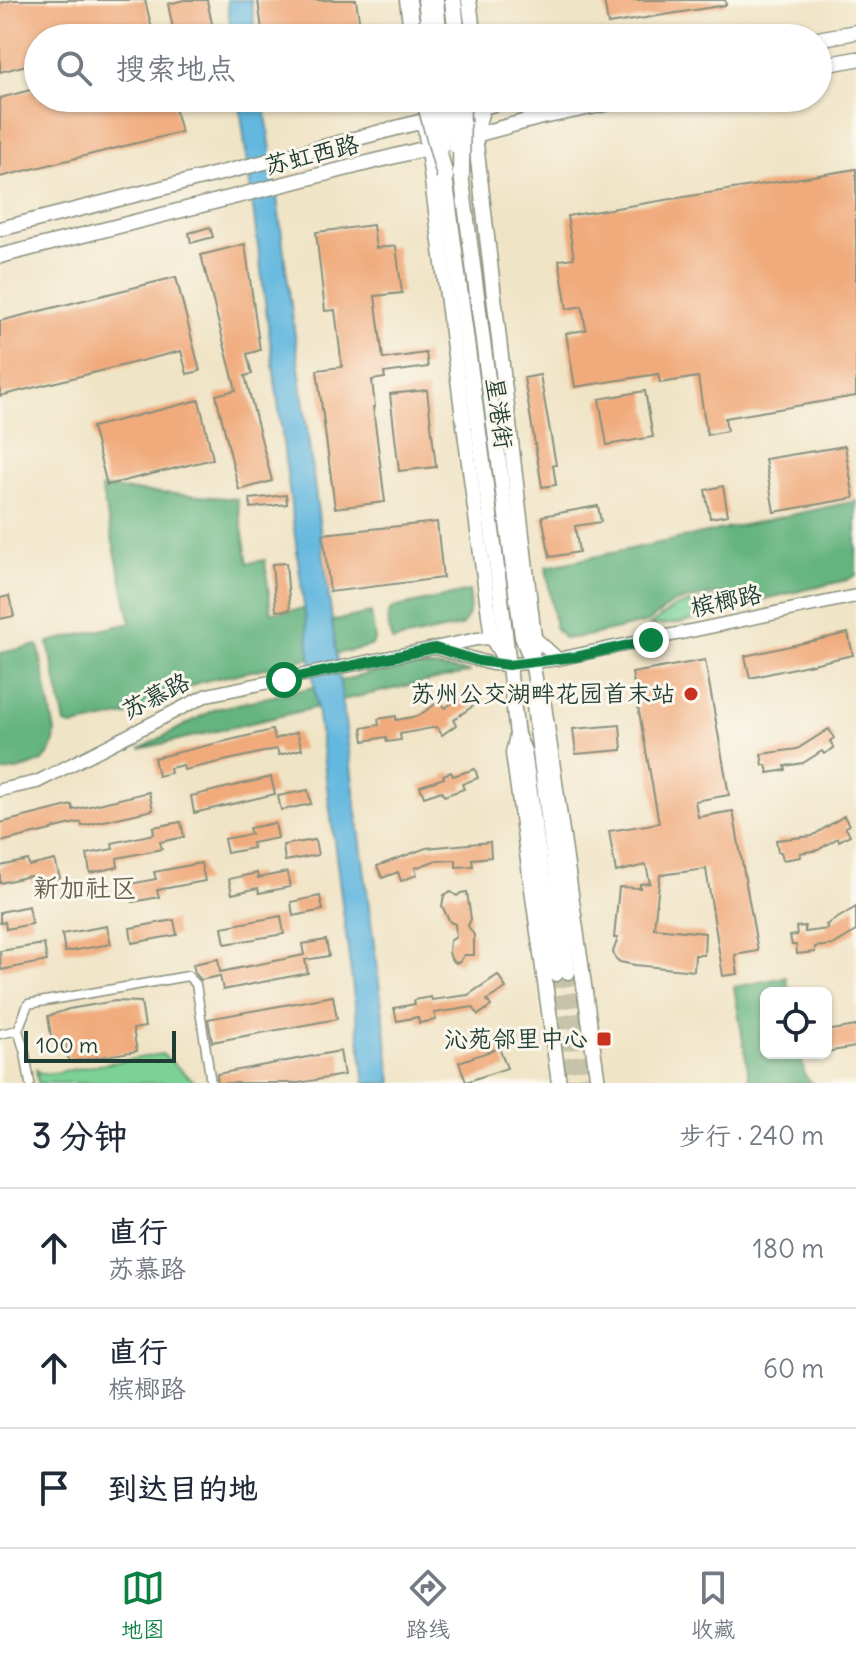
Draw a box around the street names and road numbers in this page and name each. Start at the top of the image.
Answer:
street label: 苏虹西路 [262,128,362,180]
street label: 星港街 [480,375,520,451]
street label: 槟榔路 [687,578,764,622]
street label: 苏慕路 [117,665,194,725]

